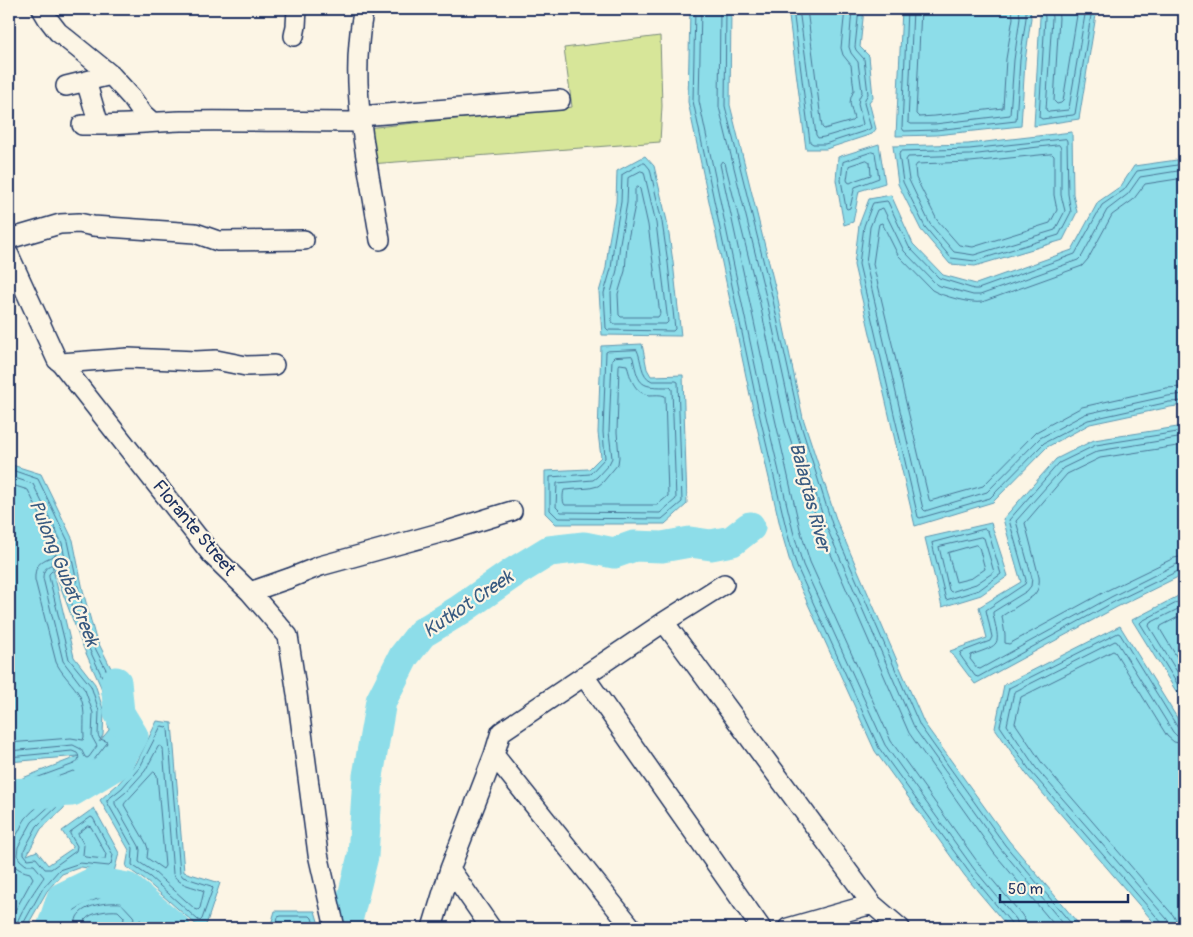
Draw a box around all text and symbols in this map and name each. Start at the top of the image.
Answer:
water label: Balagtas River [784,440,837,556]
street label: Florante Street [147,475,241,581]
water label: Pulong Gubat Creek [24,496,105,651]
water label: Kutkot Creek [418,564,519,643]
scale bar [1000,872,1128,904]
text: 50 m [1008,880,1043,899]

